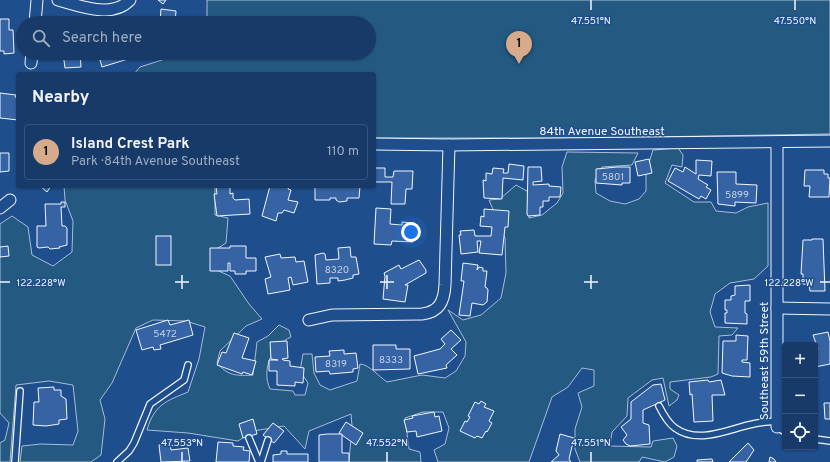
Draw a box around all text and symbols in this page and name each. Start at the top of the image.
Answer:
text: 47.551°N [571,15,611,28]
text: 47.550°N [774,15,816,28]
search box [16,16,376,60]
icon: search [30,27,52,49]
text: Search here [62,29,142,48]
pin: 1 [506,31,532,64]
text: Nearby [32,87,89,109]
street label: 84th Avenue Southeast [539,124,665,140]
text: Island Crest Park [71,135,190,154]
text: 1 [43,144,49,160]
text: 110 m [327,144,359,160]
text: Park · 84th Avenue Southeast [71,154,240,170]
house number: 5801 [602,171,624,184]
house number: 5899 [725,189,749,202]
your location [401,222,421,242]
house number: 8320 [325,264,349,277]
text: 122.228°W [16,277,66,290]
text: 122.228°W [764,277,814,290]
street label: Southeast 59th Street [757,302,773,420]
house number: 5472 [153,328,177,341]
map controls [782,342,818,450]
button: + [782,342,818,378]
house number: 8333 [379,354,403,367]
house number: 8319 [325,358,347,371]
button: − [782,378,818,414]
button: locate [782,414,818,450]
text: 47.553°N [161,437,203,450]
text: 47.552°N [366,437,408,450]
text: 47.551°N [571,437,611,450]

